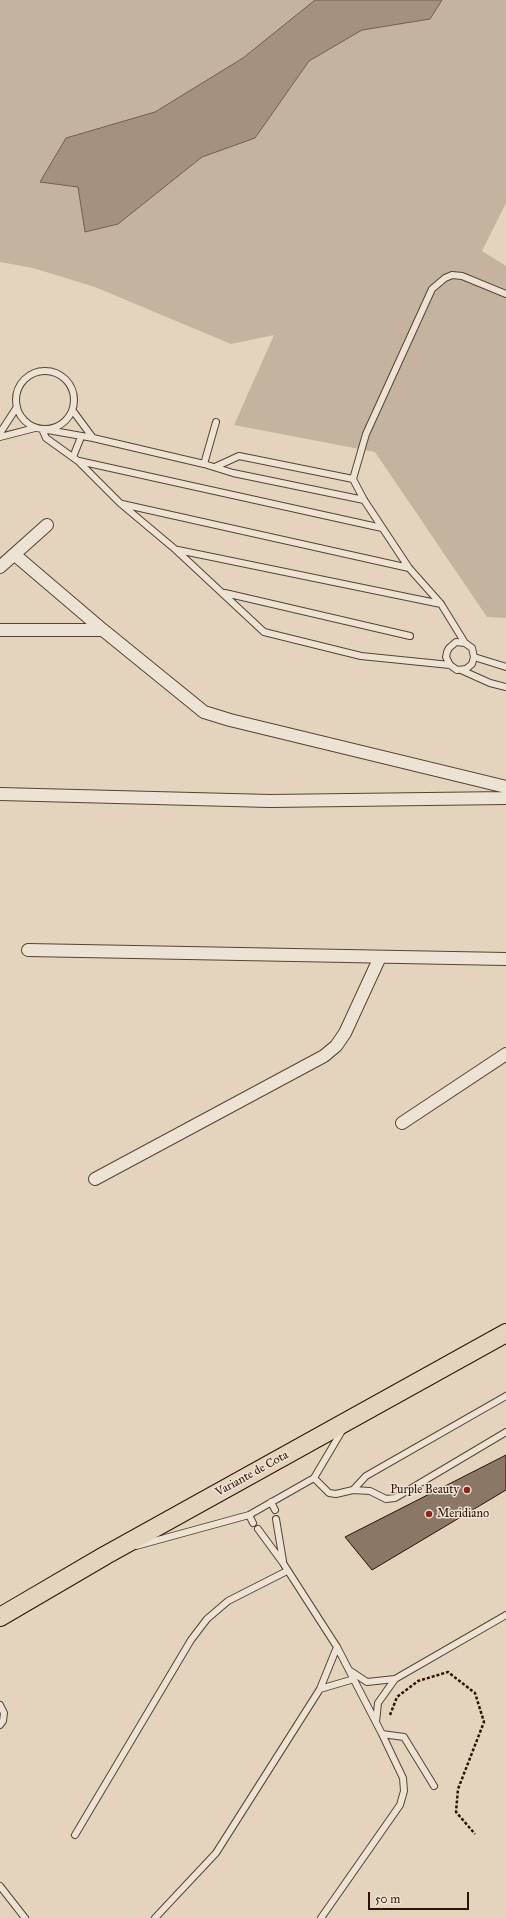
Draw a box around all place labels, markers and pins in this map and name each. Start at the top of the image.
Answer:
place label: Purple Beauty [390,1483,459,1497]
marker: Purple Beauty [462,1485,472,1495]
place label: Meridiano [437,1507,489,1521]
marker: Meridiano [424,1509,434,1519]

